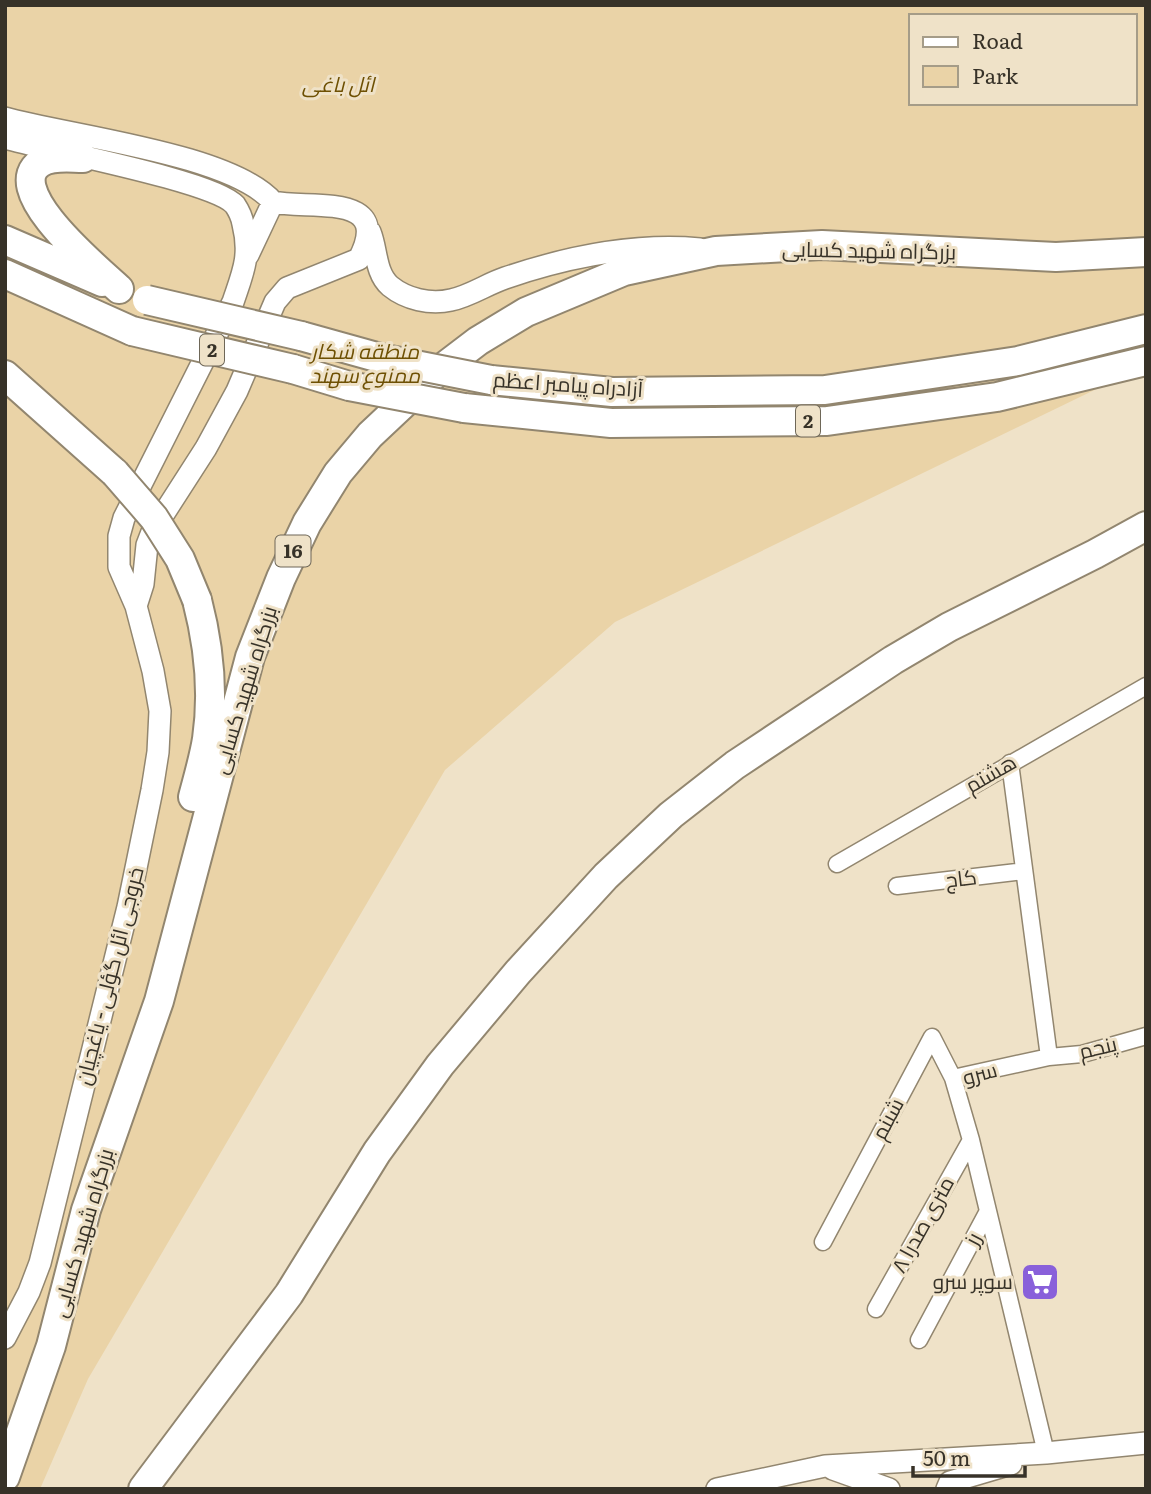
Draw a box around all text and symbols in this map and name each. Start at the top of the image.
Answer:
legend [909,14,1137,105]
text: Road [972,24,1023,55]
text: Park [972,59,1018,90]
park label: ائل باغی [302,67,377,98]
street label: بزرگراه شهید کسایی [782,231,957,266]
road number: 2 [200,334,224,366]
park label: منطقه شکار ممنوع سهند [308,334,421,390]
street label: آزادراه پیامبر اعظم [492,362,645,404]
road number: 2 [796,406,820,436]
road number: 16 [276,536,310,566]
street label: بزرگراه شهید کسایی [202,601,283,777]
street label: هشتم [958,745,1022,800]
street label: کاج [943,859,978,895]
street label: خروجی ائل گؤلی - یاغچیان [65,863,151,1088]
street label: پنجم [1075,1026,1120,1066]
street label: سرو [959,1052,1000,1091]
street label: شبنم [862,1091,911,1145]
street label: بزرگراه شهید کسایی [42,1144,120,1320]
street label: ۸ متری صدرا [882,1170,960,1278]
street label: رز [954,1226,987,1251]
supermarket icon: سوپر سرو [1019,1261,1061,1303]
place label: سوپر سرو [933,1264,1013,1296]
scale bar [913,1434,1025,1478]
text: 50 m [923,1441,970,1472]

